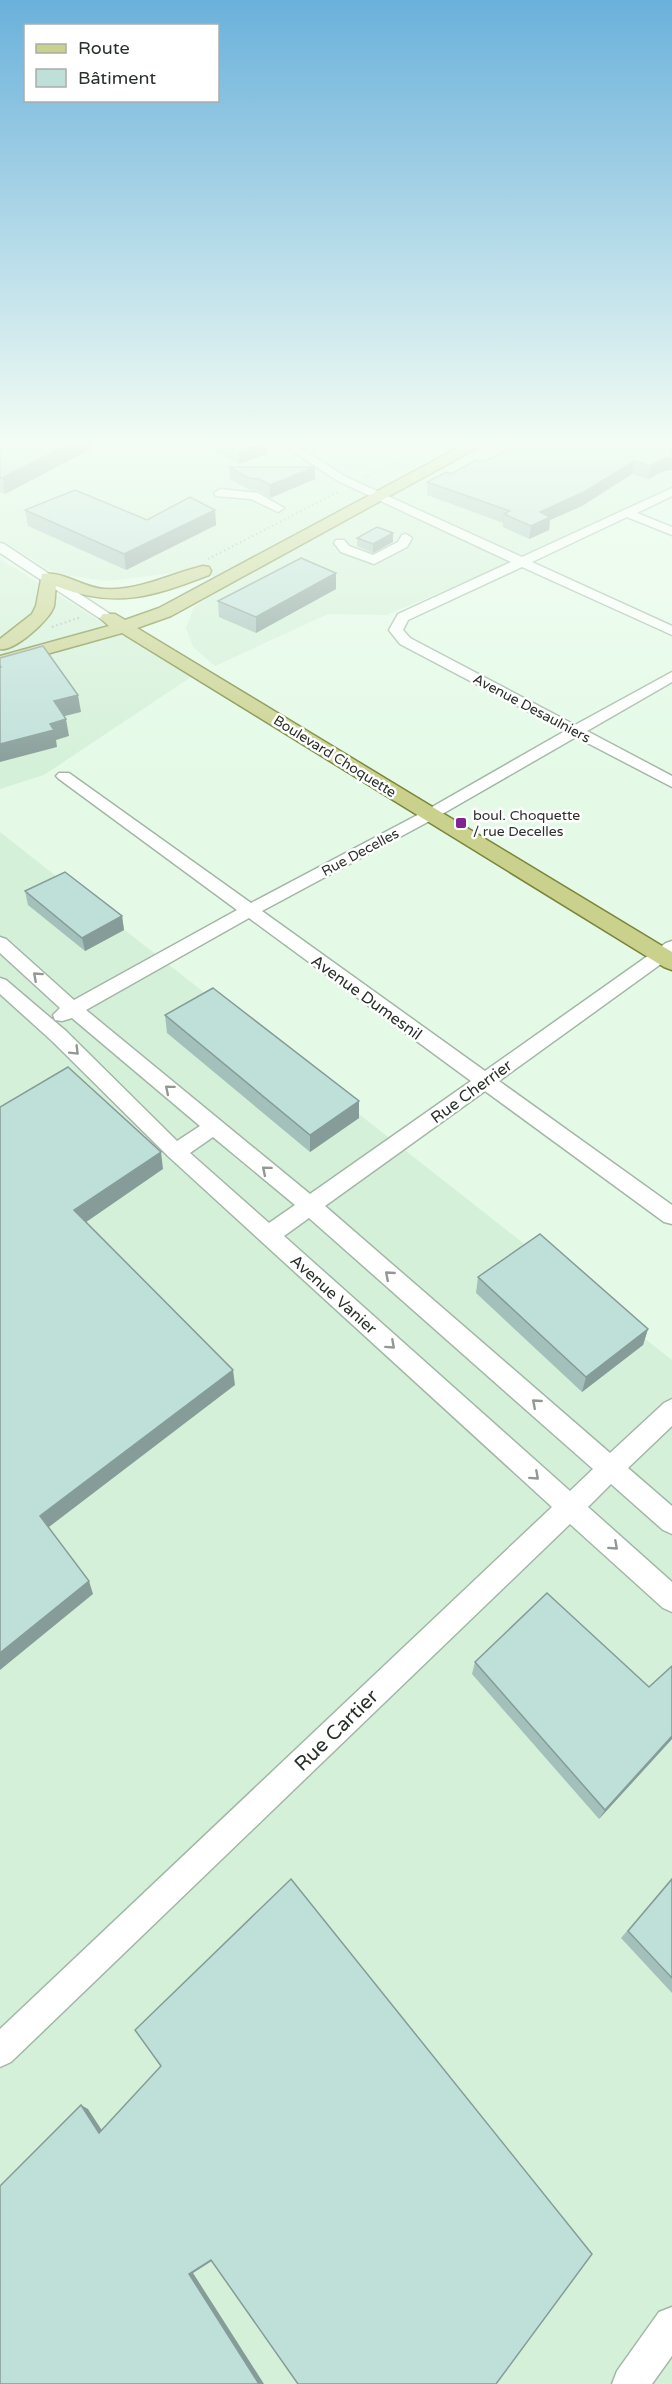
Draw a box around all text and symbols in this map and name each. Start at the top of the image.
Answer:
legend [24,24,219,102]
text: Route [78,37,130,59]
text: Bâtiment [78,67,156,89]
street label: Avenue Desaulniers [470,670,594,747]
street label: Boulevard Choquette [270,712,399,801]
place label: boul. Choquette / rue Decelles [473,807,580,840]
marker: boul. Choquette / rue Decelles [454,816,468,830]
street label: Rue Decelles [319,825,402,880]
street label: Avenue Dumesnil [307,951,426,1045]
one-way arrow [33,972,44,983]
one-way arrow [67,1044,78,1055]
street label: Rue Cherrier [427,1055,517,1128]
one-way arrow [165,1085,176,1096]
one-way arrow [262,1166,273,1177]
street label: Avenue Vanier [286,1251,381,1339]
one-way arrow [385,1271,395,1282]
one-way arrow [384,1338,395,1349]
one-way arrow [532,1399,543,1410]
one-way arrow [529,1469,539,1480]
one-way arrow [607,1539,618,1550]
street label: Rue Cartier [290,1685,384,1777]

